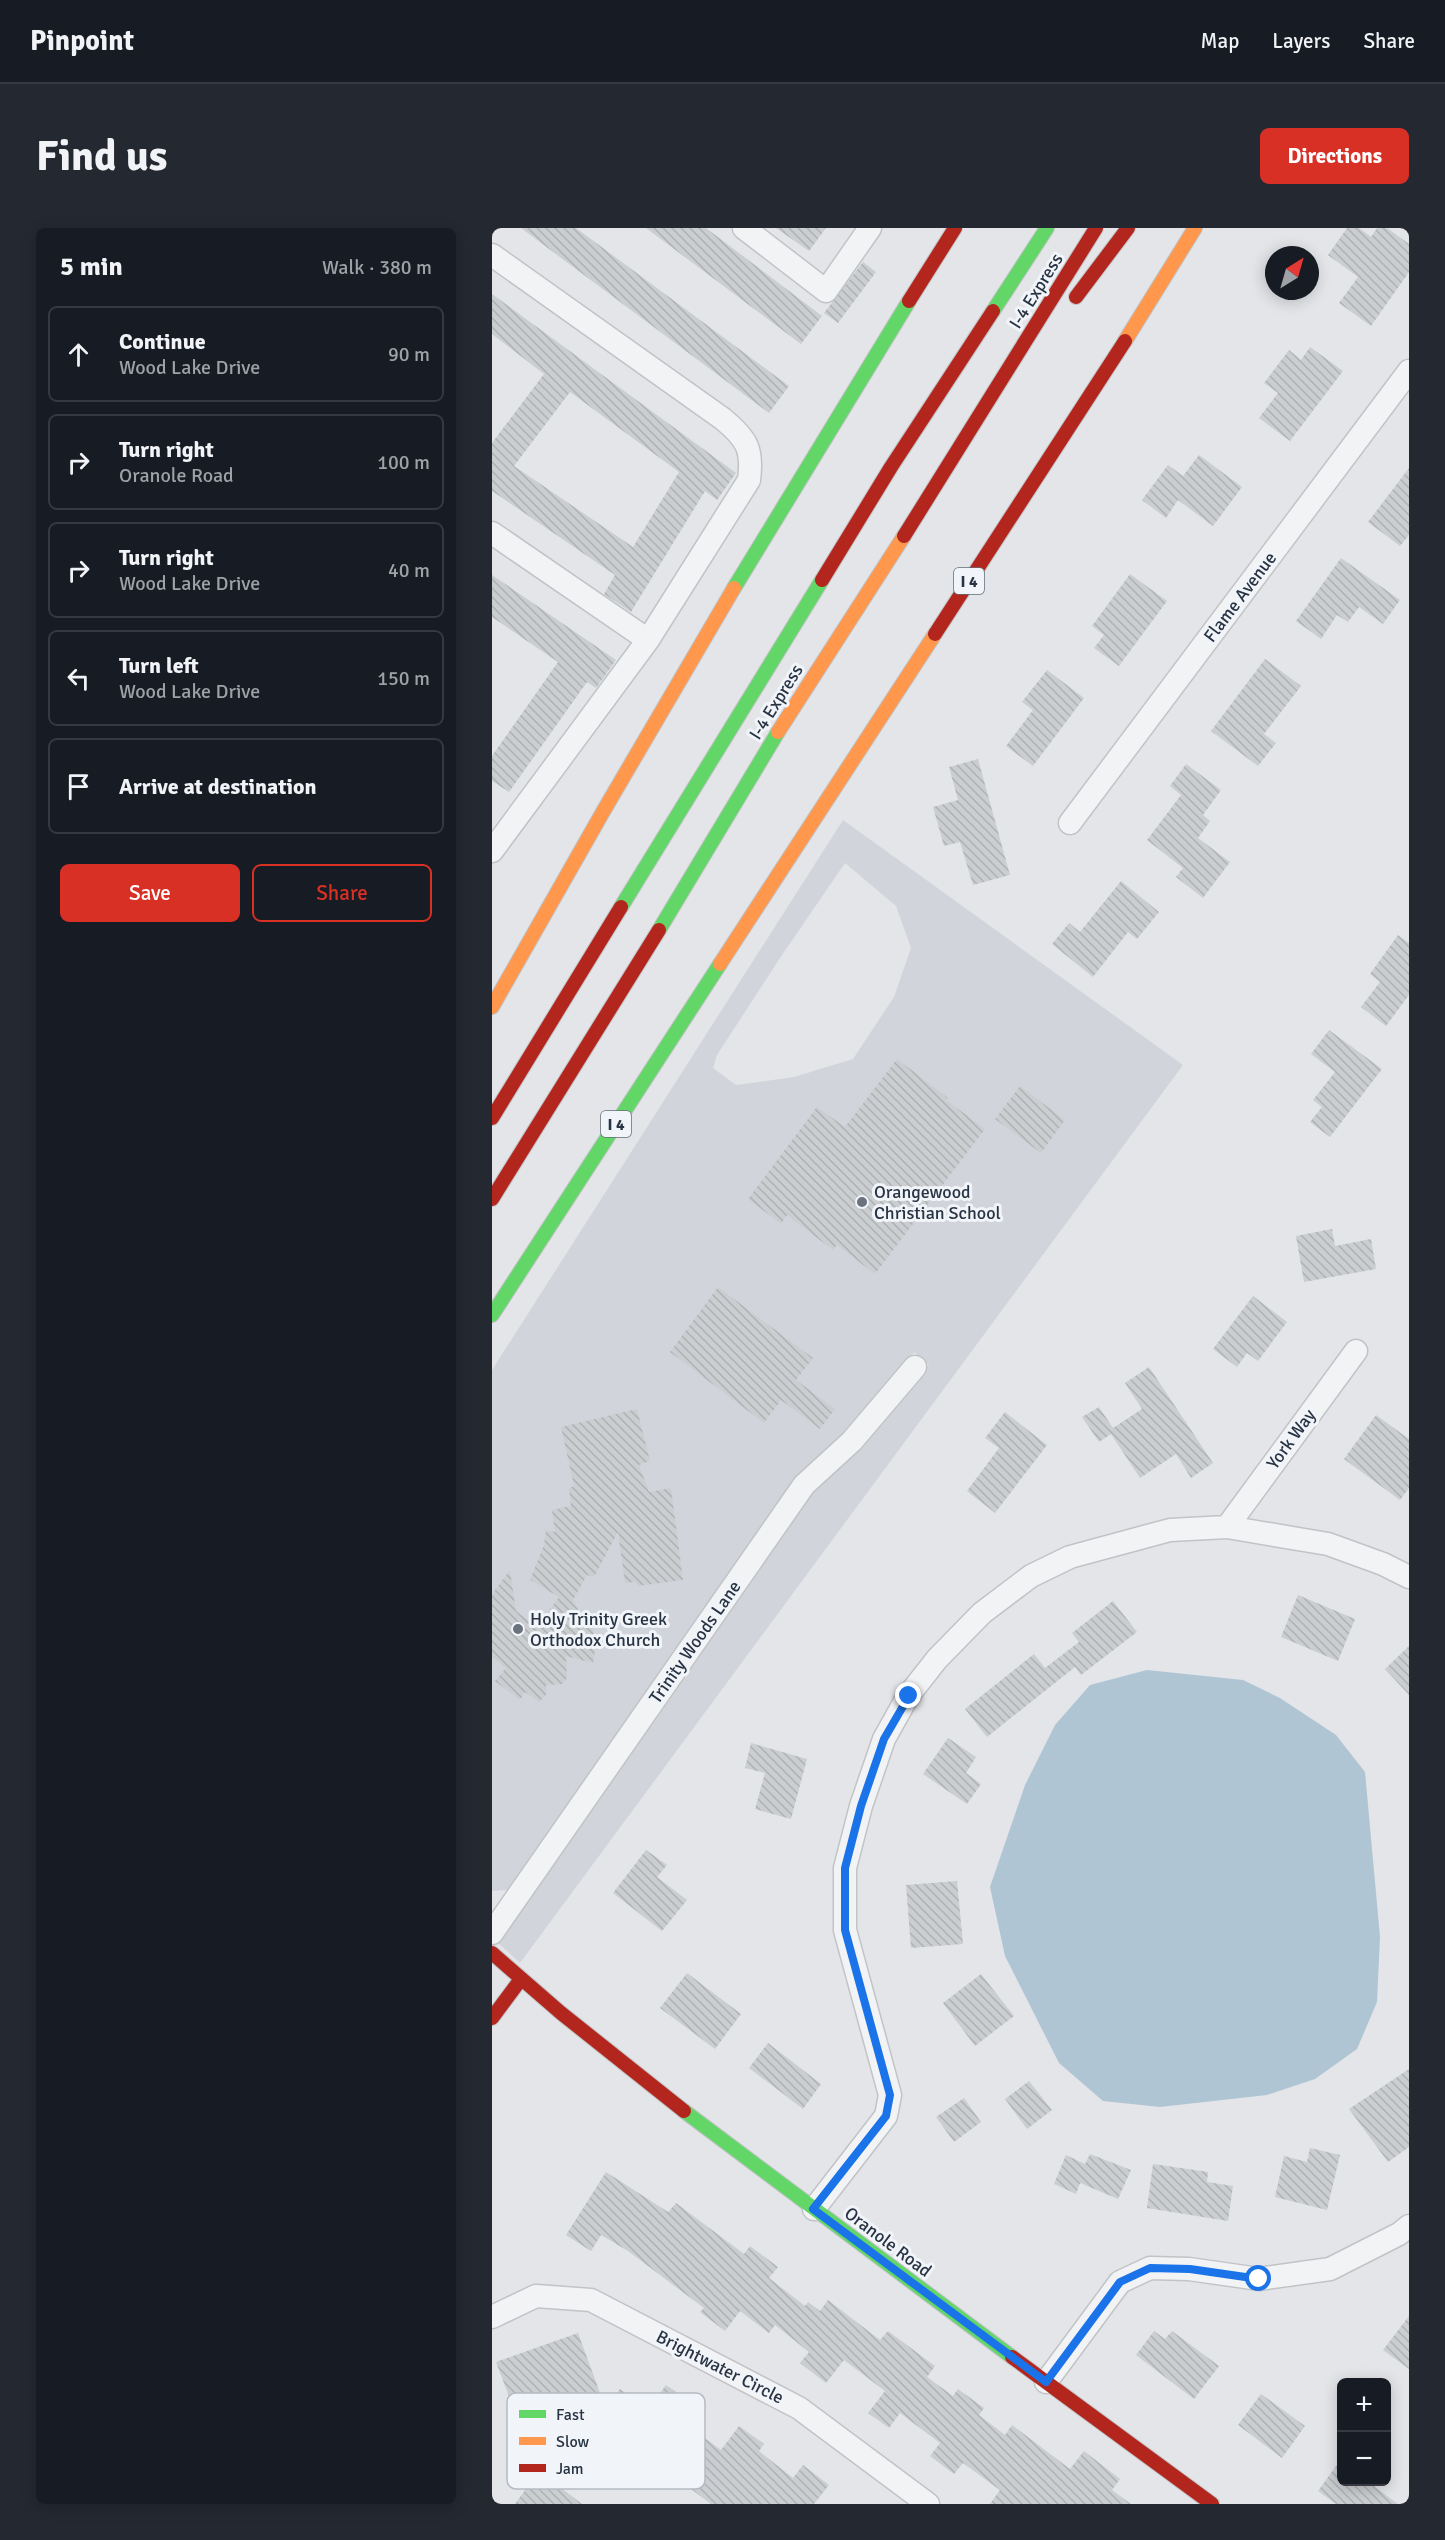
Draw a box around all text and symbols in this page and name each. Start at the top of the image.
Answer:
text: Pinpoint [30,24,134,58]
text: Map [1201,28,1239,54]
text: Layers [1272,28,1330,54]
text: Share [1363,28,1415,54]
button: Directions [1260,128,1409,184]
text: Find us [36,131,167,182]
north arrow [1265,246,1319,300]
street label: I-4 Express [1004,249,1068,333]
text: 5 min [60,251,123,283]
text: Walk · 380 m [322,255,432,280]
text: Continue [119,328,206,355]
icon: ahead [62,338,95,371]
text: 90 m [388,342,430,367]
text: Wood Lake Drive [119,355,260,380]
text: Turn right [119,436,214,463]
icon: right [62,446,95,479]
text: 100 m [377,450,430,475]
text: Oranole Road [119,463,234,488]
text: Turn right [119,544,214,571]
street label: Flame Avenue [1199,547,1281,647]
icon: right [62,554,95,587]
text: 40 m [388,558,430,583]
road number: I 4 [954,568,984,594]
text: Wood Lake Drive [119,571,260,596]
text: Turn left [119,652,199,679]
street label: I-4 Express [744,660,808,744]
icon: left [62,662,95,695]
text: 150 m [377,666,430,691]
text: Wood Lake Drive [119,679,260,704]
icon: arrive [62,770,95,803]
text: Arrive at destination [119,773,316,800]
button: Save [60,864,240,922]
button: Share [252,864,432,922]
road number: I 4 [601,1111,631,1137]
place label: Orangewood Christian School [874,1181,1001,1224]
marker: Orangewood Christian School [855,1195,869,1209]
street label: York Way [1262,1404,1321,1473]
street label: Trinity Woods Lane [644,1576,746,1708]
place label: Holy Trinity Greek Orthodox Church [530,1608,667,1651]
marker: Holy Trinity Greek Orthodox Church [511,1622,525,1636]
route end [895,1682,921,1708]
street label: Oranole Road [840,2202,936,2282]
route start [1245,2265,1271,2291]
street label: Brightwater Circle [653,2325,787,2409]
map controls [1337,2378,1391,2486]
button: + [1337,2378,1391,2432]
legend [507,2393,705,2489]
text: Fast [556,2405,585,2425]
text: Slow [556,2432,590,2452]
button: − [1337,2432,1391,2486]
text: Jam [556,2459,584,2479]

